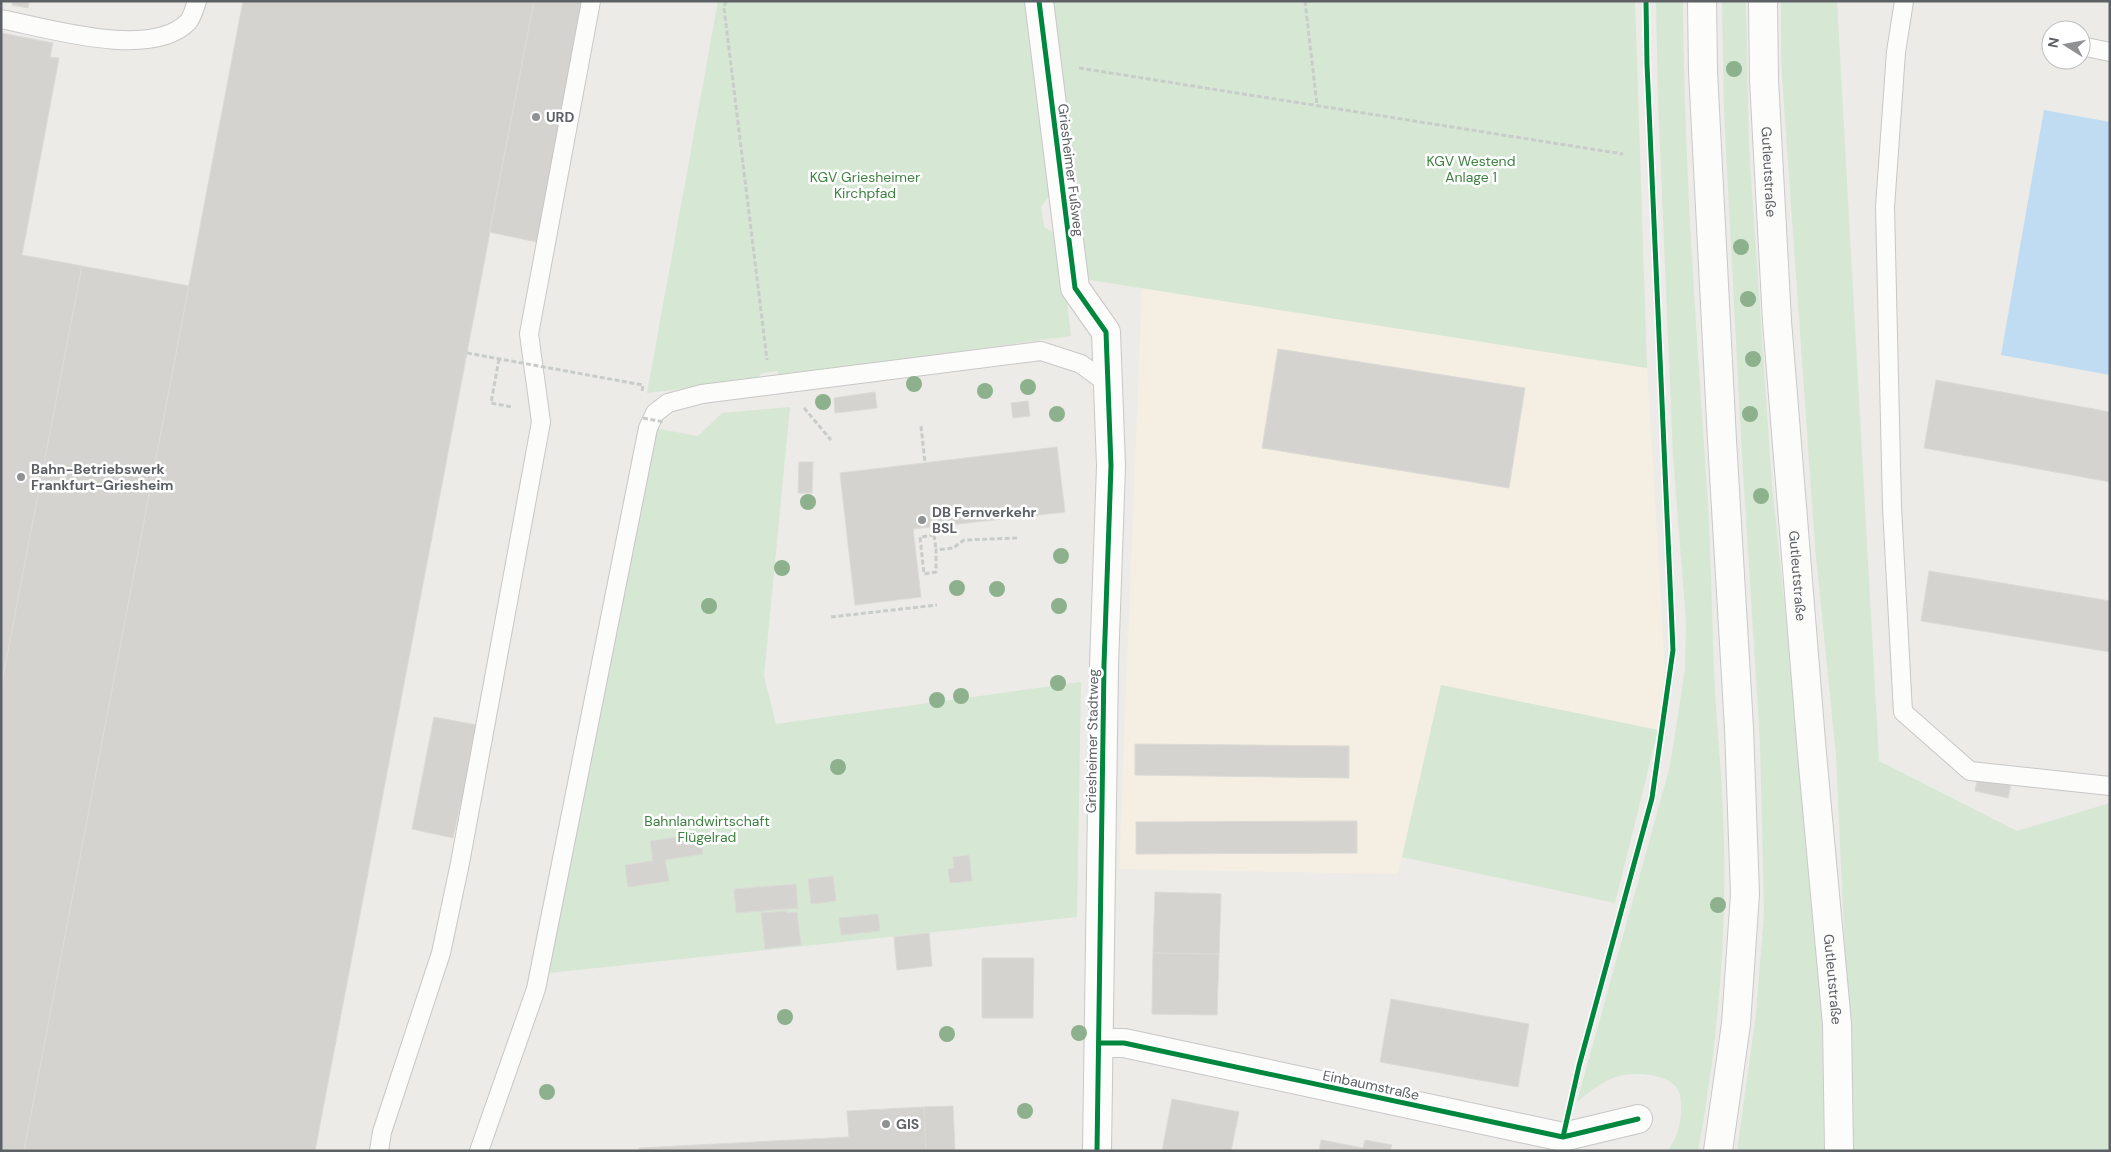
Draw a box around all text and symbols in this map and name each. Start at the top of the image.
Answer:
north arrow [2041,20,2091,70]
text: N [2043,36,2063,49]
street label: Griesheimer Fußweg [1054,103,1088,238]
place label: URD [546,108,574,126]
marker: URD [530,111,542,123]
street label: Gutleutstraße [1758,126,1780,218]
park label: KGV Westend Anlage 1 [1427,152,1515,186]
park label: KGV Griesheimer Kirchpfad [810,168,920,202]
place label: Bahn-Betriebswerk Frankfurt-Griesheim [31,460,174,494]
marker: Bahn-Betriebswerk Frankfurt-Griesheim [15,471,27,483]
place label: DB Fernverkehr BSL [932,503,1037,537]
marker: DB Fernverkehr BSL [916,514,928,526]
street label: Gutleutstraße [1785,530,1810,622]
street label: Griesheimer Stadtweg [1082,668,1102,813]
park label: Bahnlandwirtschaft Flügelrad [644,812,770,846]
street label: Gutleutstraße [1820,933,1846,1025]
street label: Einbaumstraße [1321,1066,1421,1104]
place label: GIS [896,1115,919,1133]
marker: GIS [880,1118,892,1130]

